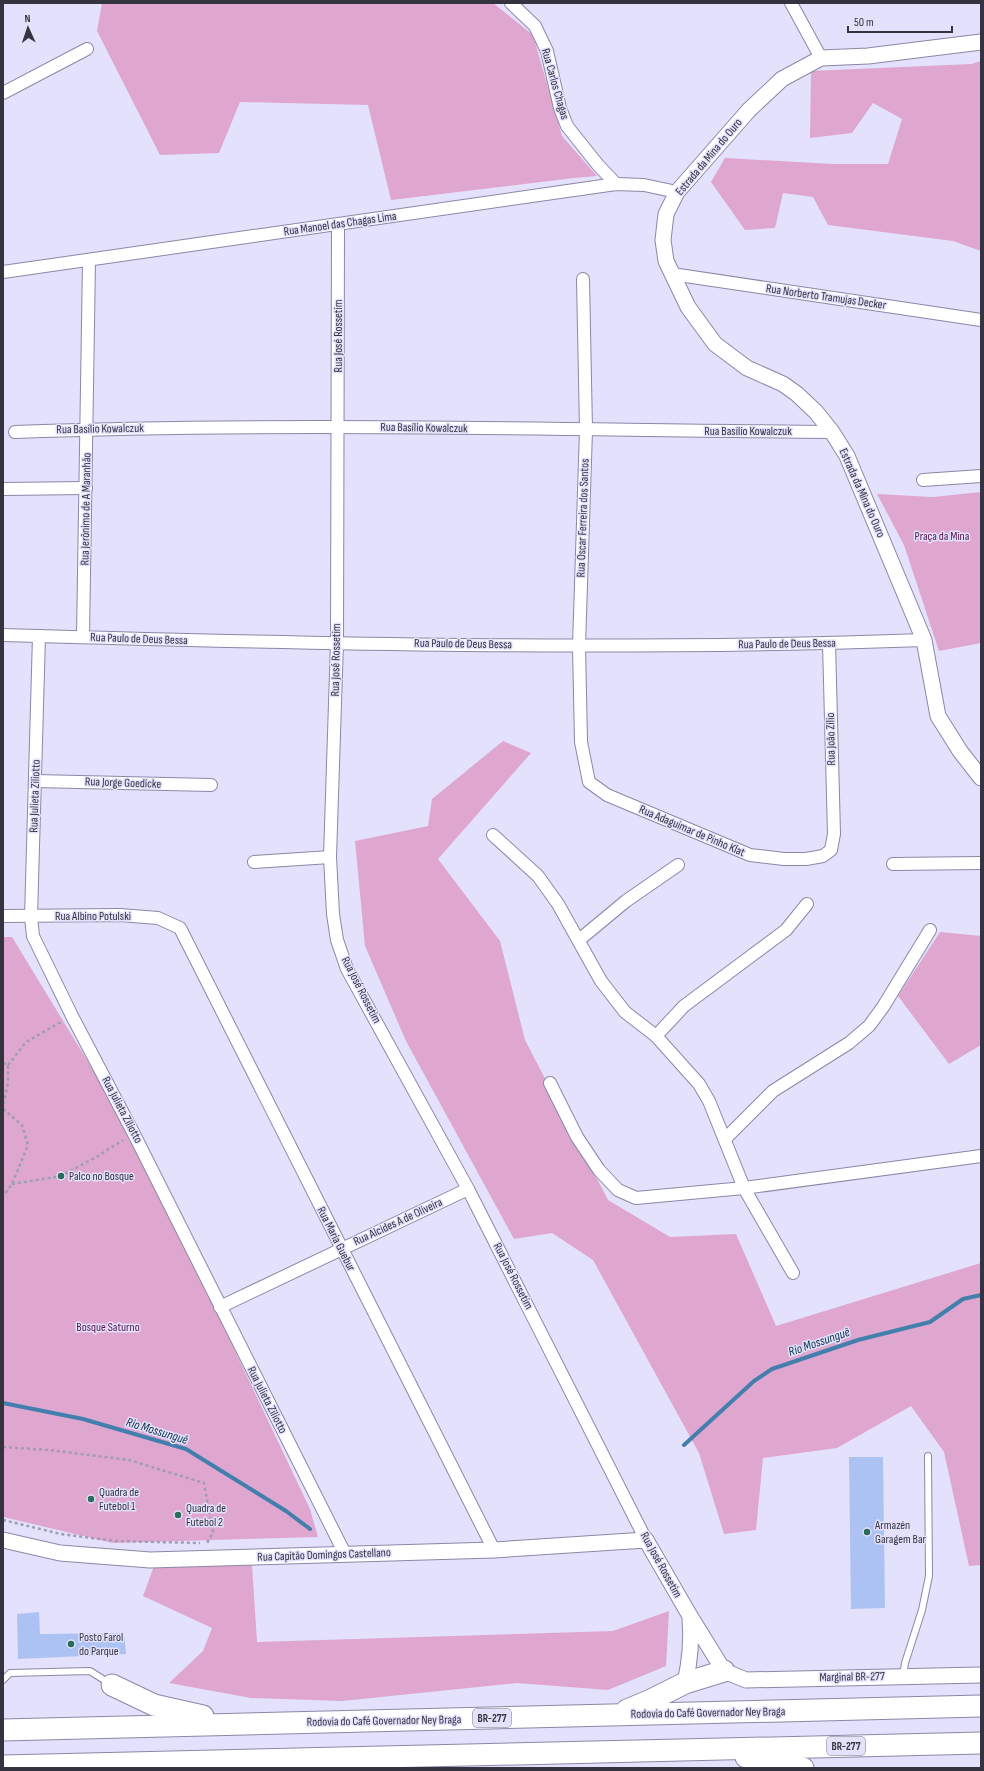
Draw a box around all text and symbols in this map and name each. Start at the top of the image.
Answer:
north arrow [8,8,48,48]
scale bar [848,8,952,34]
text: N [24,12,31,25]
text: 50 m [854,15,874,30]
street label: Rua Carlos Chagas [538,47,572,121]
street label: Estrada da Mina do Ouro [672,115,746,199]
street label: Rua Manoel das Chagas Lima [283,209,398,239]
street label: Rua Norberto Tramujas Decker [765,281,888,313]
street label: Rua José Rossetim [331,299,346,372]
street label: Rua Basílio Kowalczuk [380,420,468,436]
street label: Rua Basílio Kowalczuk [56,421,144,437]
street label: Rua Basílio Kowalczuk [704,424,792,439]
street label: Estrada da Mina do Ouro [836,446,888,540]
street label: Rua Jerônimo de A Maranhão [78,452,94,566]
street label: Rua Oscar Ferreira dos Santos [573,458,593,578]
park label: Praça da Mina [915,529,970,544]
street label: Rua José Rossetim [328,623,344,697]
street label: Rua Paulo de Deus Bessa [90,630,188,648]
street label: Rua Paulo de Deus Bessa [414,636,512,652]
street label: Rua Paulo de Deus Bessa [738,636,836,652]
street label: Rua João Zílio [823,712,839,766]
street label: Rua Julieta Ziliotto [26,759,44,833]
street label: Rua Jorge Goedicke [85,774,162,792]
street label: Rua Adaguimar de Pinho Klat [637,802,748,860]
street label: Rua Albino Potulski [55,909,131,924]
street label: Rua José Rossetim [338,954,384,1026]
street label: Rua Julieta Ziliotto [98,1074,146,1146]
place label: Palco no Bosque [69,1169,134,1184]
marker: Palco no Bosque [56,1171,66,1181]
street label: Rua Alcides A de Oliveira [351,1195,445,1249]
street label: Rua Maria Guebur [313,1204,359,1274]
street label: Rua José Rossetim [490,1240,536,1312]
park label: Bosque Saturno [76,1320,140,1335]
water label: Rio Mossunguê [786,1324,852,1360]
street label: Rua Julieta Ziliotto [244,1364,290,1436]
water label: Rio Mossunguê [124,1414,190,1448]
place label: Quadra de Futebol 1 [99,1485,139,1514]
marker: Quadra de Futebol 1 [86,1494,96,1504]
place label: Quadra de Futebol 2 [186,1501,226,1530]
marker: Quadra de Futebol 2 [173,1510,183,1520]
place label: Armazén Garagem Bar [874,1518,927,1547]
marker: Armazén Garagem Bar [862,1527,872,1537]
street label: Rua José Rossetim [637,1530,685,1601]
street label: Rua Capitão Domingos Castellano [257,1545,391,1565]
place label: Posto Farol do Parque [79,1630,123,1659]
marker: Posto Farol do Parque [66,1639,76,1649]
street label: Marginal BR-277 [819,1669,885,1685]
street label: Rodovia do Café Governador Ney Braga [631,1704,786,1722]
road number: BR-277 [473,1709,511,1727]
street label: Rodovia do Café Governador Ney Braga [307,1712,462,1730]
road number: BR-277 [827,1737,865,1755]

